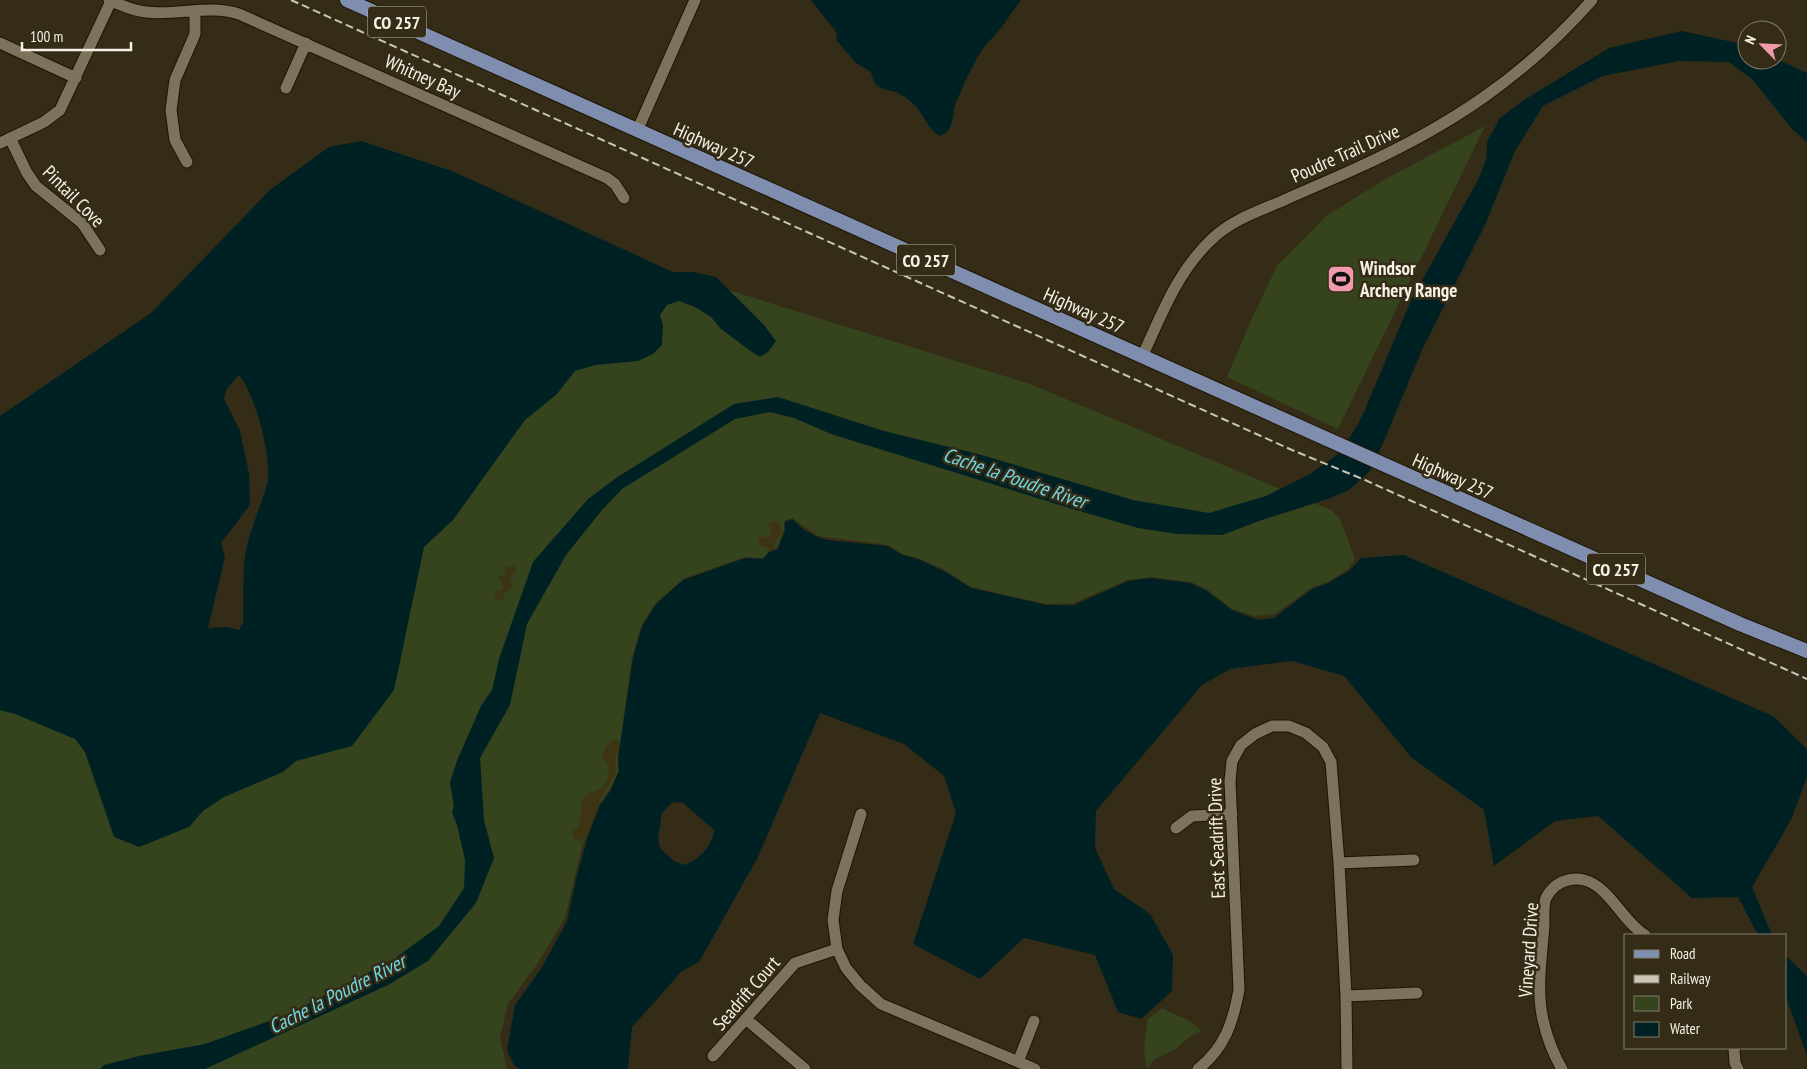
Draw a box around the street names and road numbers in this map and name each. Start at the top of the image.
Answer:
road number: CO 257 [368,7,426,38]
street label: Whitney Bay [381,49,466,104]
street label: Highway 257 [670,117,758,173]
street label: Poudre Trail Drive [1287,118,1403,188]
street label: Pintail Cove [38,160,110,232]
road number: CO 257 [897,244,955,276]
street label: Highway 257 [1040,282,1128,338]
street label: Highway 257 [1409,448,1497,504]
road number: CO 257 [1587,554,1645,584]
street label: East Seadrift Drive [1202,777,1230,899]
street label: Vineyard Drive [1513,901,1543,999]
street label: Seadrift Court [707,950,785,1035]

